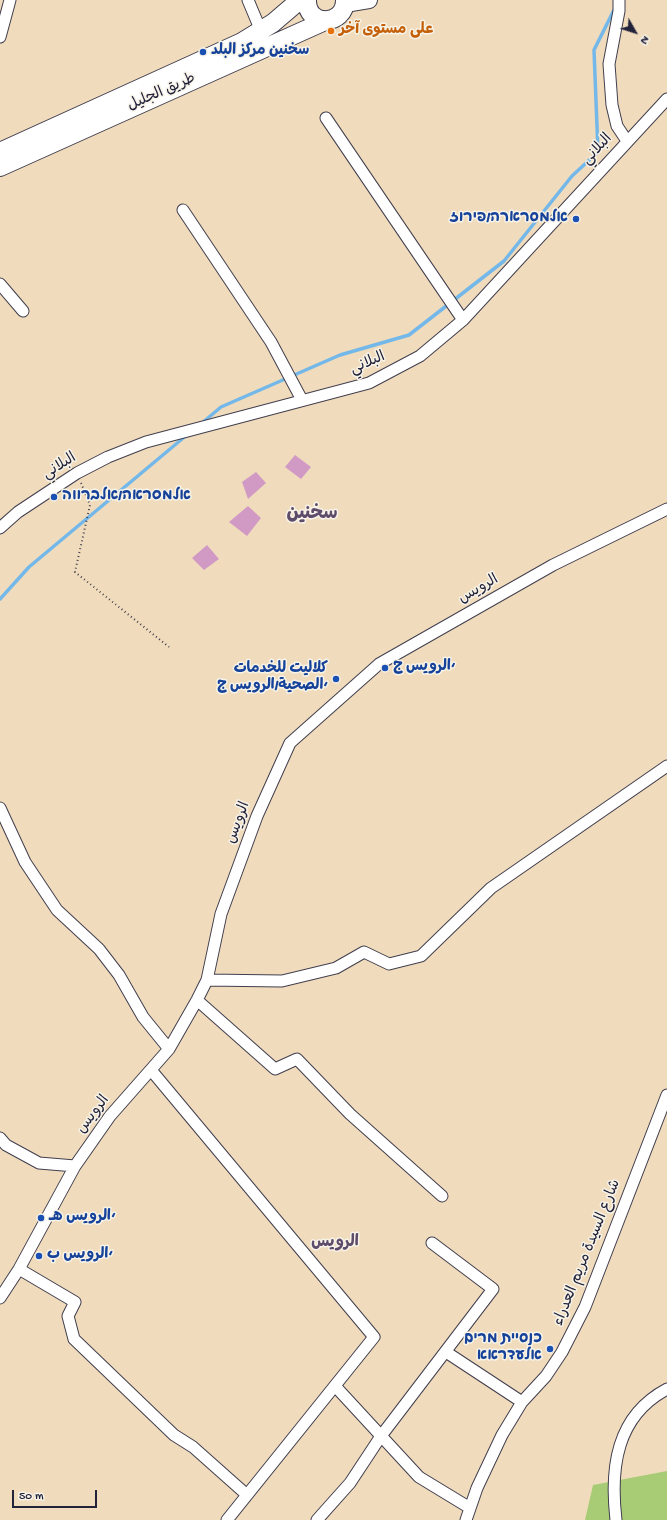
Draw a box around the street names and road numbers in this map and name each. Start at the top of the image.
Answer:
street label: طريق الجليل [125,70,199,116]
street label: البلاني [579,131,617,169]
street label: البلاني [348,349,388,379]
street label: البلاني [40,450,80,484]
street label: الرويس [456,571,502,609]
street label: الرويس [223,800,255,846]
street label: الرويس [74,1092,114,1138]
street label: شارع السيدة مريم العدراء [550,1177,626,1329]

